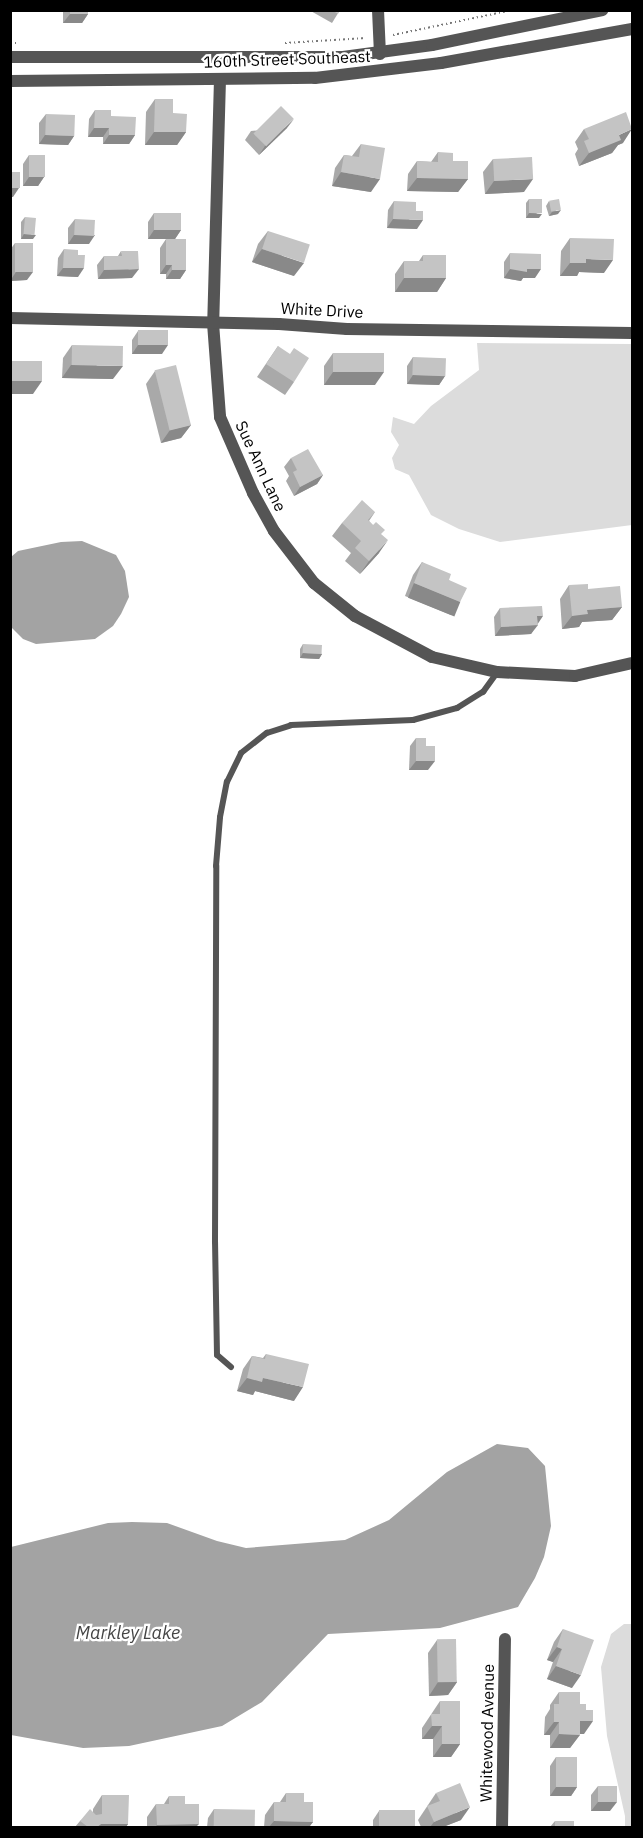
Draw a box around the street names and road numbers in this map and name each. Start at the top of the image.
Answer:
street label: 160th Street Southeast [203,46,371,72]
street label: White Drive [280,298,364,322]
street label: Sue Ann Lane [232,418,290,514]
street label: Whitewood Avenue [476,1664,498,1802]

